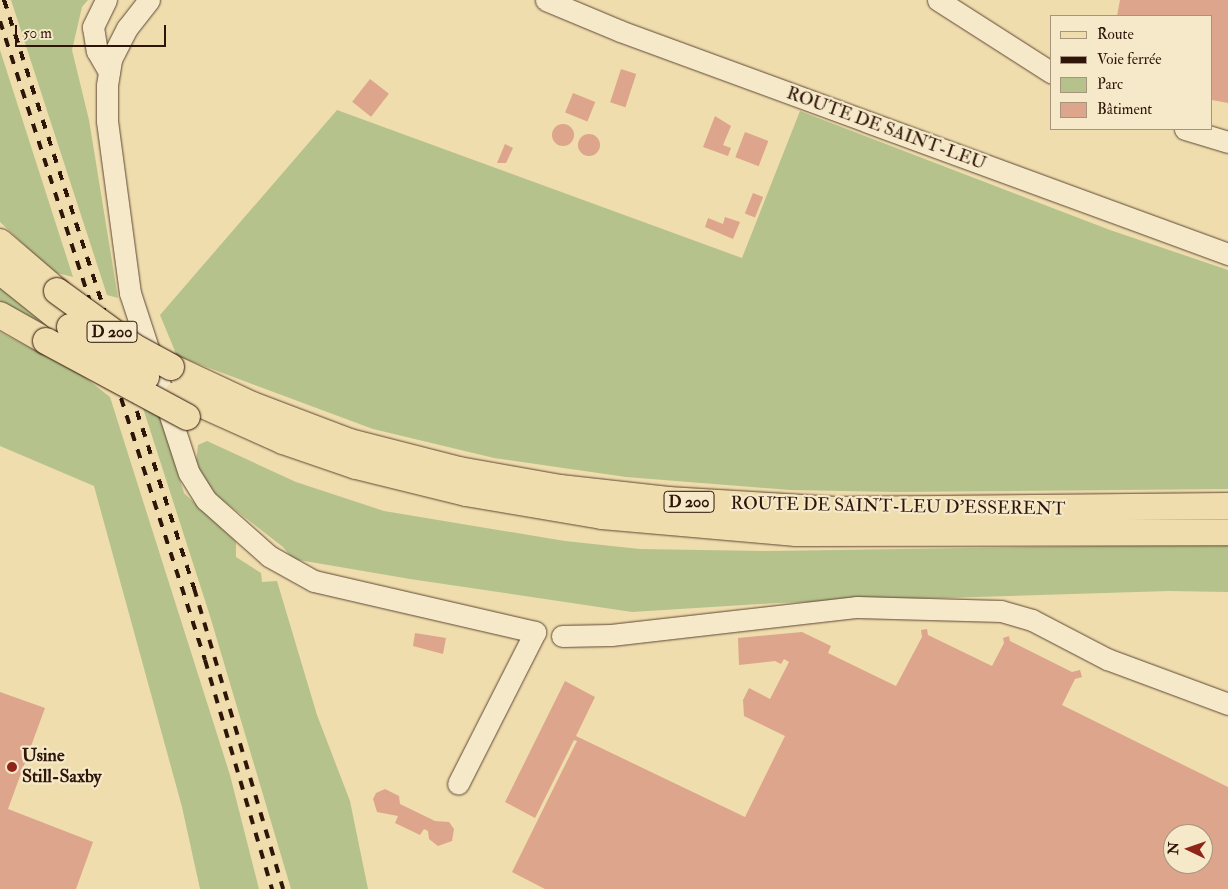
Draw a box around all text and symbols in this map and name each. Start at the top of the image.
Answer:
scale bar [18,15,169,47]
legend [1050,15,1213,130]
text: 50 m [23,24,52,43]
text: Route [1097,25,1134,44]
text: Voie ferrée [1097,50,1162,69]
text: Parc [1097,75,1123,94]
street label: ROUTE DE SAINT-LEU [783,83,989,175]
text: Bâtiment [1097,100,1152,119]
road number: D 200 [86,318,138,346]
road number: D 200 [663,488,715,516]
street label: ROUTE DE SAINT-LEU D'ESSERENT [730,493,1066,521]
place label: Usine Still-Saxby [22,746,102,789]
marker: Usine Still-Saxby [6,761,18,773]
north arrow [1163,824,1213,874]
text: N [1165,842,1182,855]

